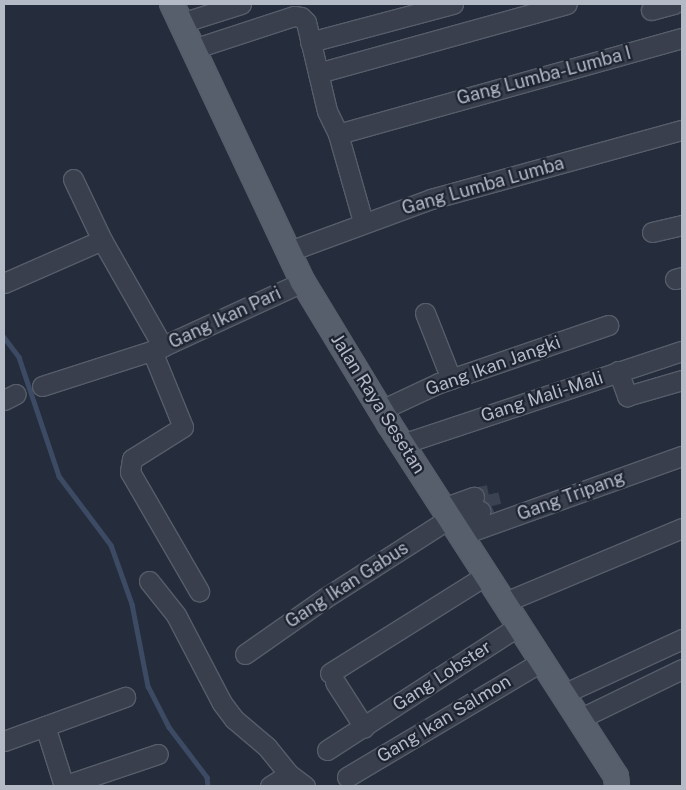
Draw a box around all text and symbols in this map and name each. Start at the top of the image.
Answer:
street label: Gang Lumba-Lumba I [454,42,634,110]
street label: Gang Lumba Lumba [399,152,567,220]
street label: Gang Ikan Pari [165,283,285,353]
street label: Jalan Raya Sesetan [326,330,430,478]
street label: Gang Ikan Jangki [423,332,563,400]
street label: Gang Mali-Mali [478,367,606,427]
street label: Gang Tripang [514,467,628,525]
street label: Gang Ikan Gabus [281,537,413,633]
street label: Gang Lobster [389,636,495,716]
street label: Gang Ikan Salmon [373,671,515,767]

